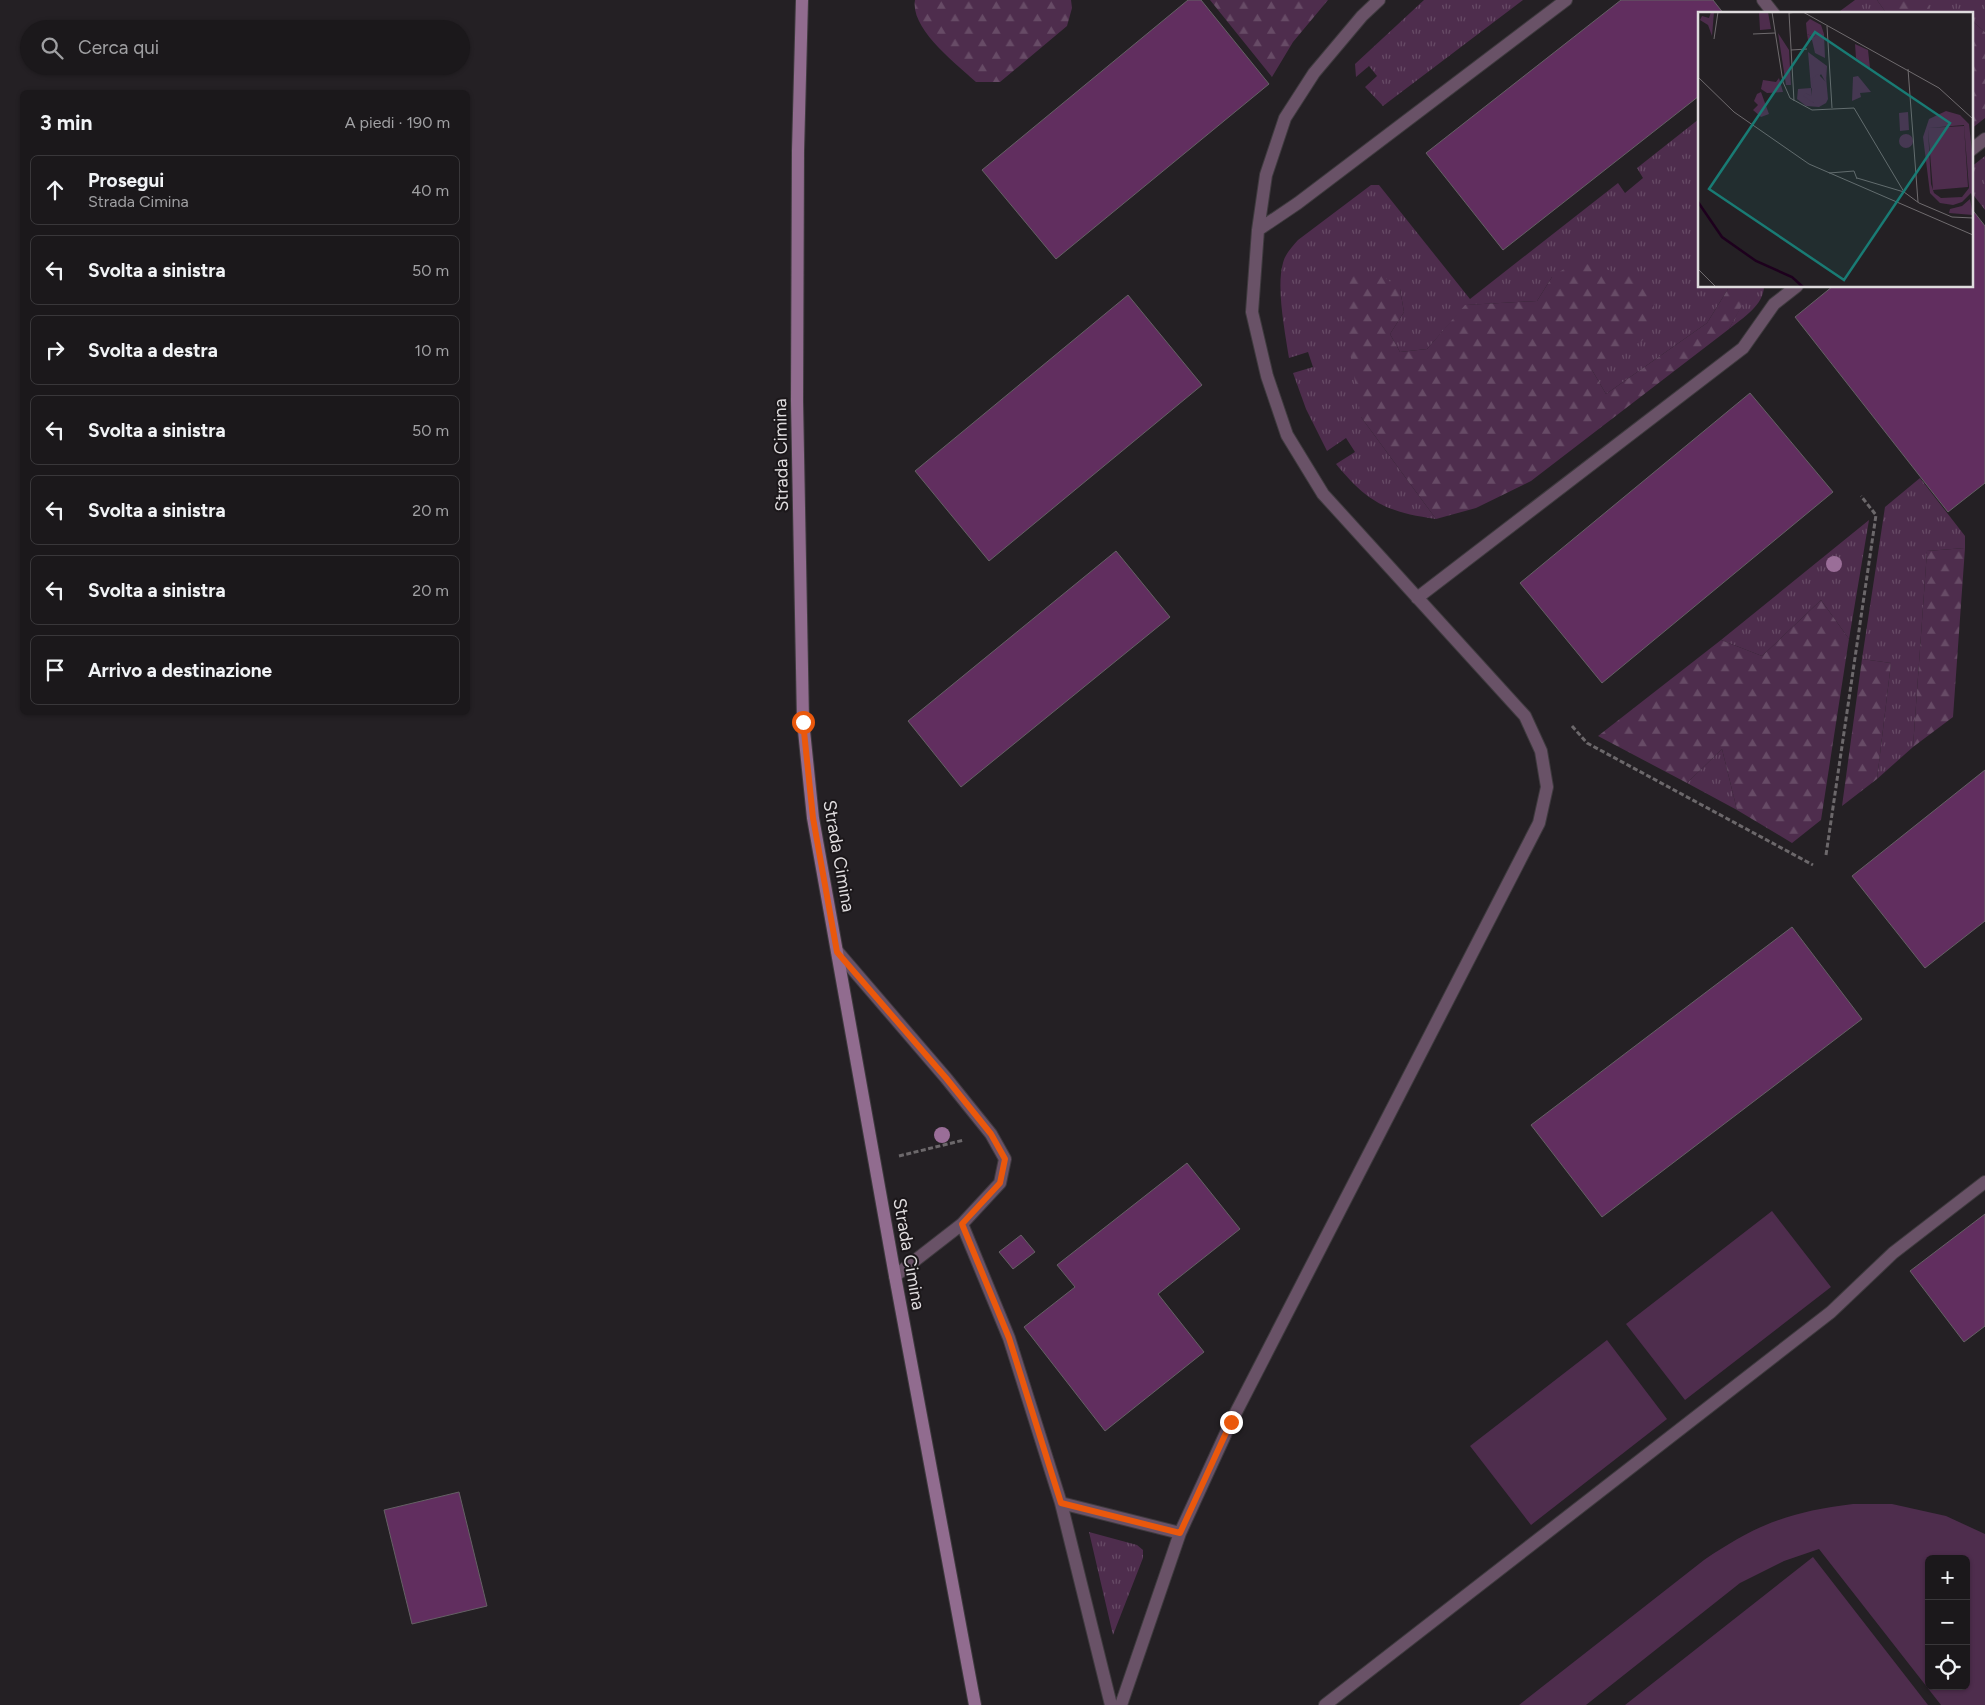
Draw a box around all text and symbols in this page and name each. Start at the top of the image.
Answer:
inset map [1698,12,1972,288]
search box [20,20,470,75]
icon: search [38,34,66,62]
text: Cerca qui [78,36,159,59]
text: 3 min [40,110,92,135]
text: A piedi · 190 m [345,113,450,132]
text: Prosegui [88,169,164,192]
icon: ahead [41,176,69,204]
text: 40 m [411,181,449,200]
text: Strada Cimina [88,192,189,211]
icon: left [41,256,69,284]
text: Svolta a sinistra [88,259,226,282]
text: 50 m [412,261,449,280]
icon: right [41,336,69,364]
text: Svolta a destra [88,339,218,362]
text: 10 m [415,341,449,360]
street label: Strada Cimina [769,398,793,512]
icon: left [41,416,69,444]
text: Svolta a sinistra [88,419,226,442]
text: 50 m [412,421,449,440]
icon: left [41,496,69,524]
text: Svolta a sinistra [88,499,226,522]
text: 20 m [412,501,449,520]
icon: left [41,576,69,604]
text: Svolta a sinistra [88,579,226,602]
text: 20 m [412,581,449,600]
icon: arrive [41,656,69,684]
text: Arrivo a destinazione [88,659,272,682]
route start [792,711,815,734]
street label: Strada Cimina [818,798,860,914]
street label: Strada Cimina [888,1196,930,1312]
route end [1220,1411,1243,1434]
map controls [1925,1555,1970,1690]
button: + [1925,1555,1970,1600]
button: − [1925,1600,1970,1645]
button: locate [1925,1645,1970,1690]

